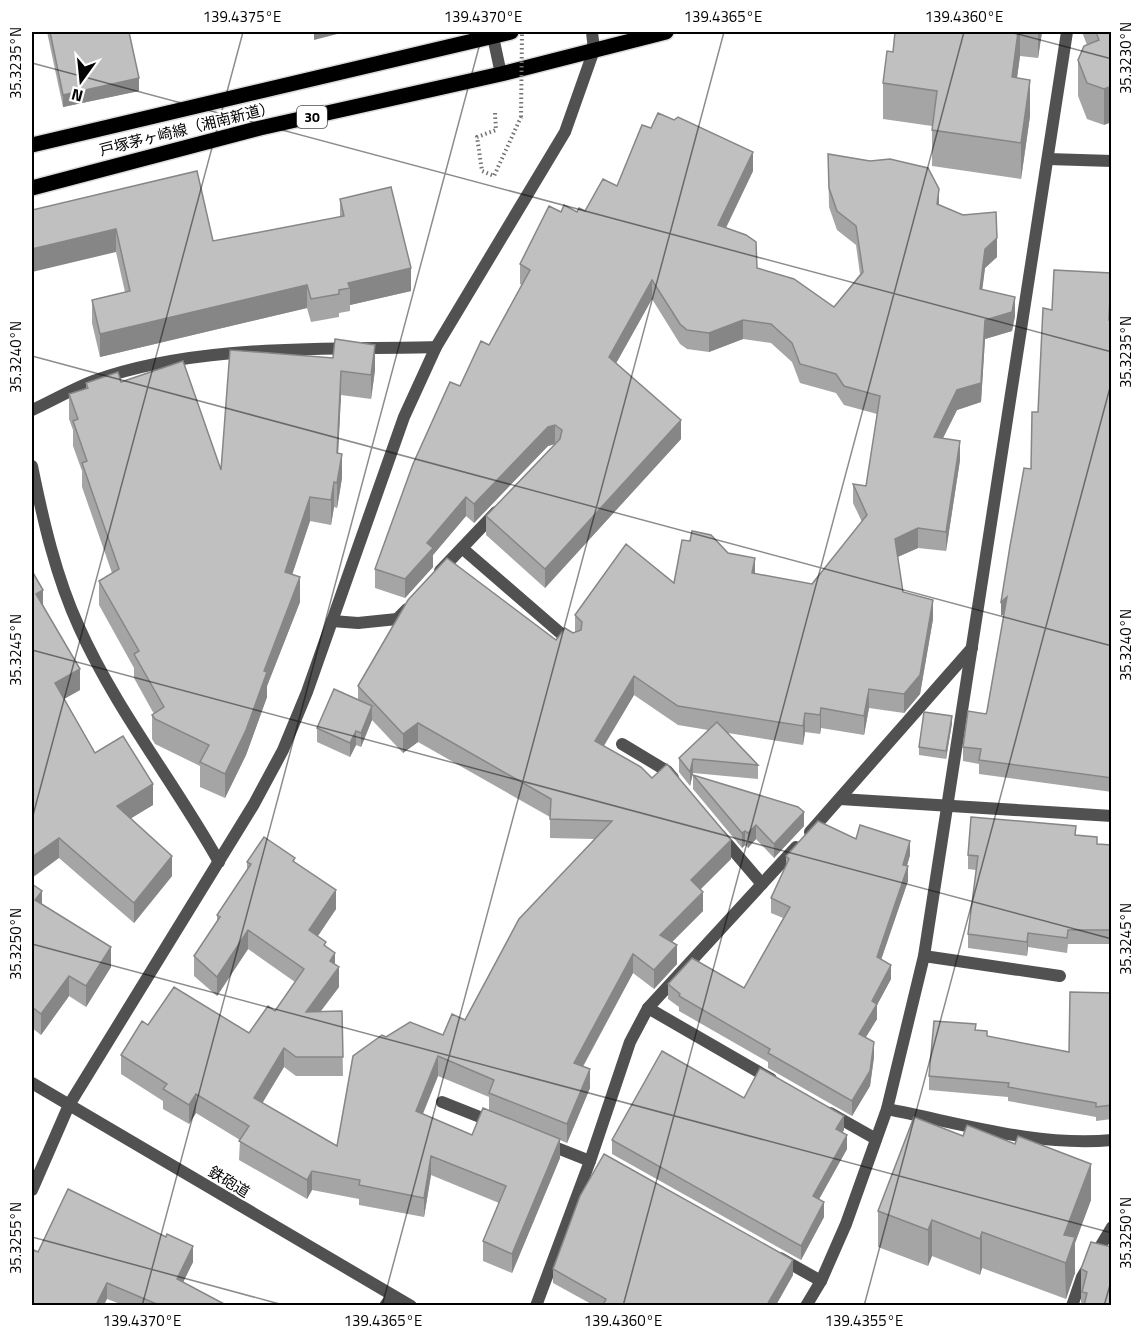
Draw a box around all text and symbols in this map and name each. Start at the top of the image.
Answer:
text: 139.4375°E [203,5,281,28]
text: 139.4370°E [444,5,522,28]
text: 139.4365°E [684,5,762,28]
text: 139.4360°E [925,5,1003,28]
text: 35.3230°N [1114,22,1137,94]
text: 35.3235°N [4,27,27,99]
north arrow [51,51,111,111]
text: N [69,82,86,109]
street label: 戸塚茅ヶ崎線（湘南新道） [97,96,277,161]
road number: 30 [297,106,327,128]
text: 35.3235°N [1114,316,1137,388]
text: 35.3240°N [4,321,27,393]
text: 35.3240°N [1114,609,1137,681]
text: 35.3245°N [4,614,27,686]
text: 35.3245°N [1114,903,1137,975]
text: 35.3250°N [4,908,27,980]
street label: 鉄砲道 [204,1160,254,1203]
text: 35.3250°N [1114,1197,1137,1269]
text: 35.3255°N [4,1202,27,1274]
text: 139.4370°E [103,1309,181,1332]
text: 139.4365°E [344,1309,422,1332]
text: 139.4360°E [584,1309,662,1332]
text: 139.4355°E [825,1309,903,1332]

